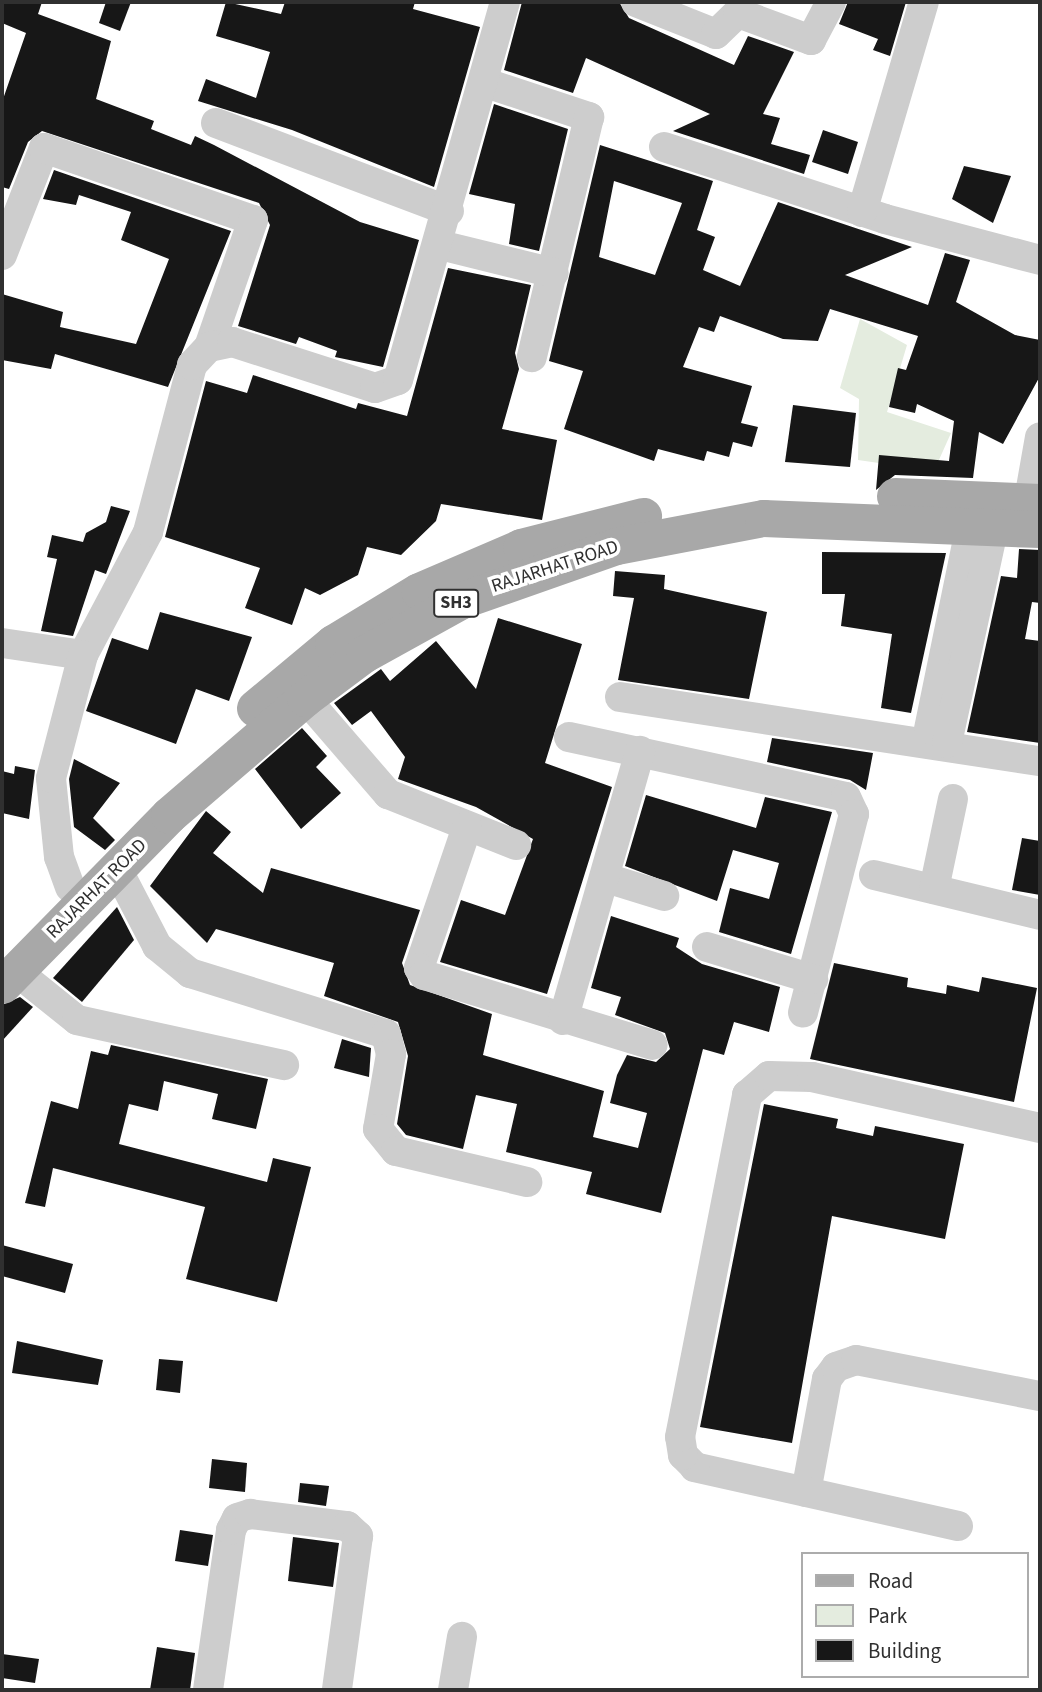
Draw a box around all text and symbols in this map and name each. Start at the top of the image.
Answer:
street label: RAJARHAT ROAD [489,536,621,598]
road number: SH3 [432,588,480,618]
street label: RAJARHAT ROAD [42,834,152,944]
legend [800,1552,1028,1678]
text: Road [868,1566,913,1596]
text: Park [868,1601,907,1631]
text: Building [868,1636,941,1666]

